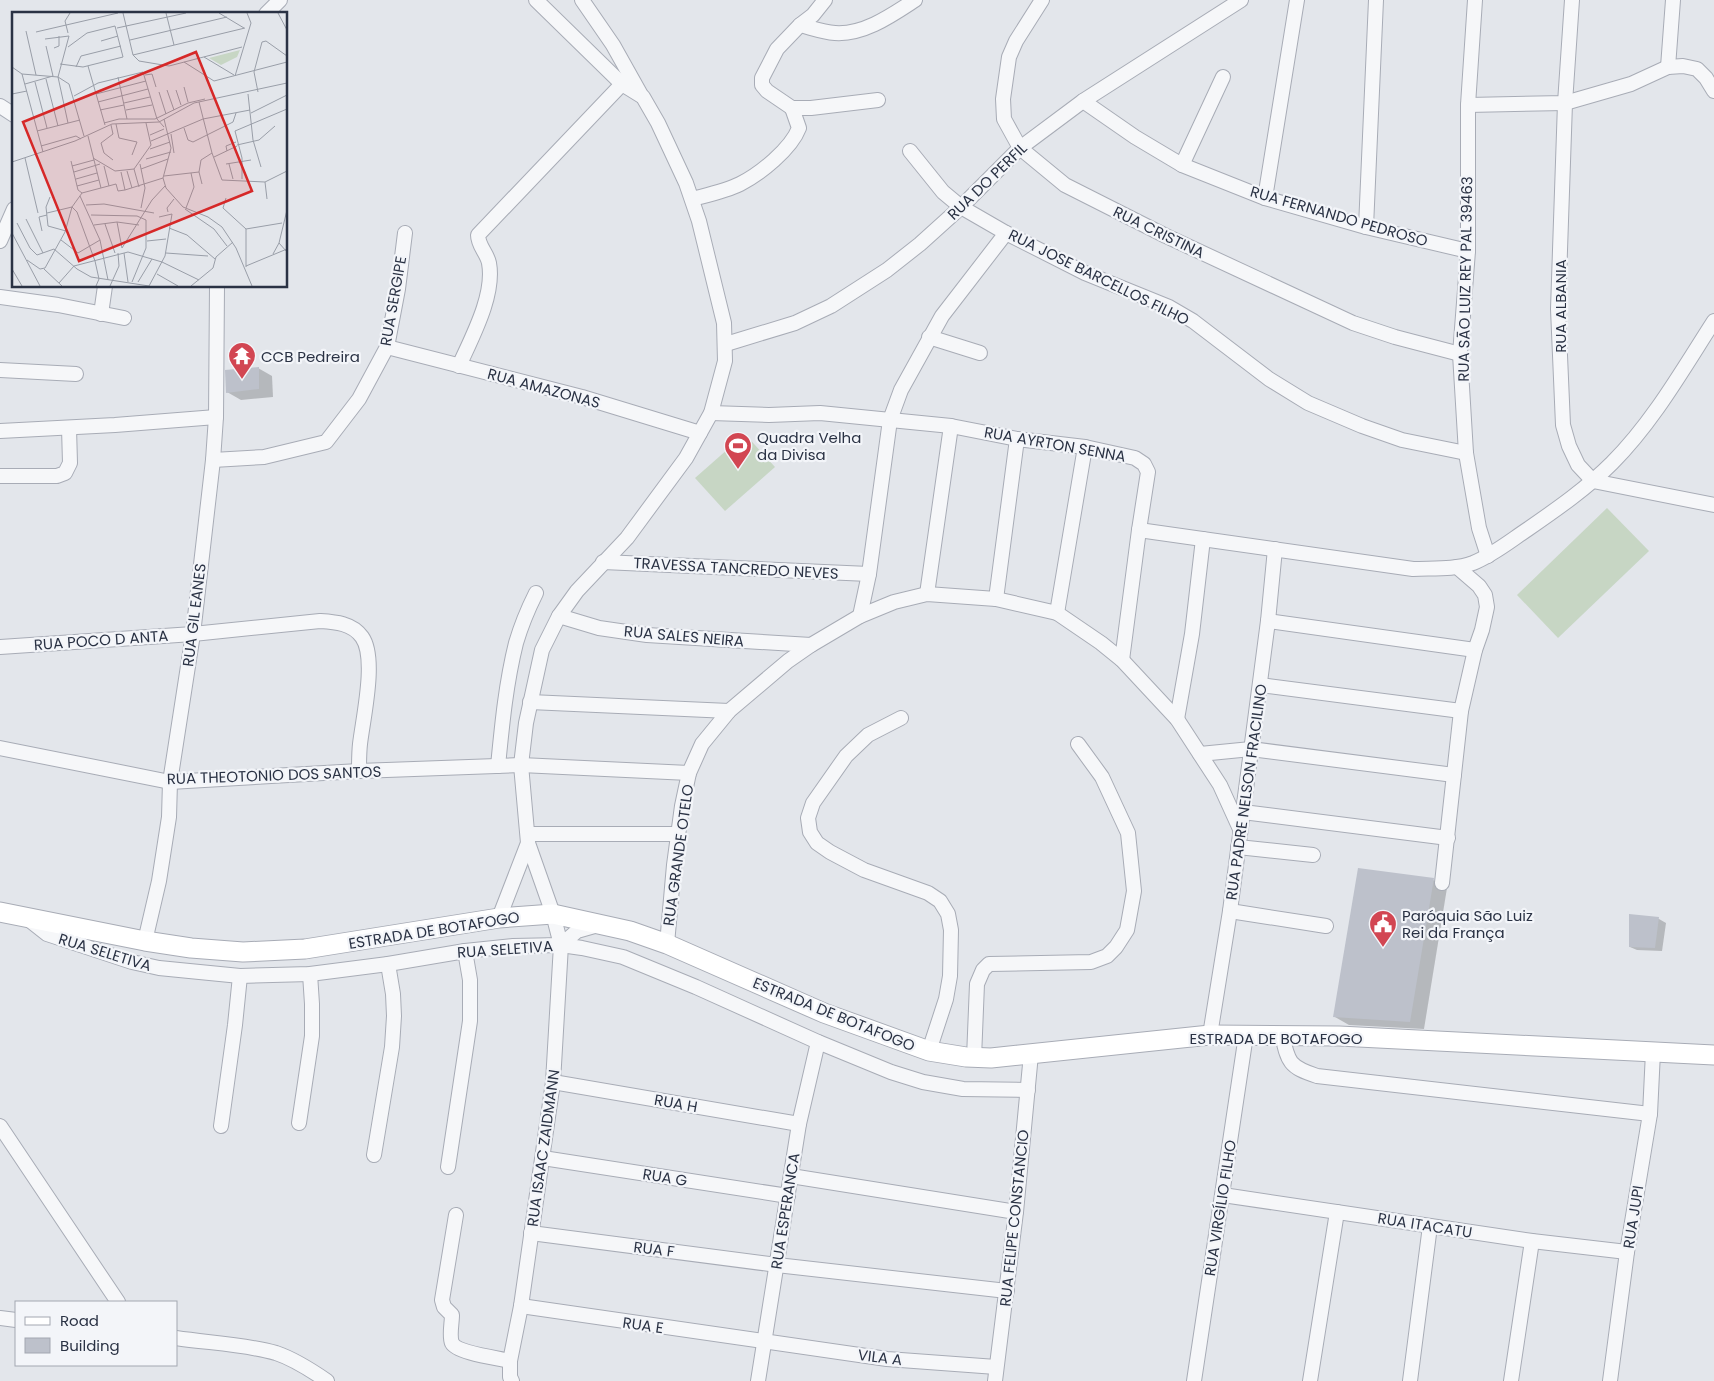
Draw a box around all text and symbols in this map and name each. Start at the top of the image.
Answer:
inset map [12,12,288,288]
street label: RUA DO PERFIL [943,137,1032,224]
street label: RUA SĀO LUIZ REY PAL 39463 [1453,176,1477,382]
street label: RUA FERNANDO PEDROSO [1248,181,1430,251]
street label: RUA CRISTINA [1110,201,1208,263]
street label: RUA JOSE BARCELLOS FILHO [1005,224,1193,330]
street label: RUA SERGIPE [375,254,411,348]
street label: RUA ALBANIA [1550,259,1571,353]
temple icon: CCB Pedreira [227,341,257,380]
place label: CCB Pedreira [261,346,360,367]
street label: RUA AMAZONAS [485,363,603,413]
street label: RUA AYRTON SENNA [983,421,1127,467]
place label: Quadra Velha da Divisa [757,427,861,465]
sports icon: Quadra Velha da Divisa [723,431,753,470]
street label: TRAVESSA TANCREDO NEVES [633,552,839,584]
street label: RUA GIL EANES [177,562,211,668]
street label: RUA SALES NEIRA [623,620,745,652]
street label: RUA POCO D ANTA [33,625,169,655]
street label: RUA PADRE NELSON FRACILINO [1220,682,1272,901]
street label: RUA THEOTONIO DOS SANTOS [166,761,382,789]
street label: RUA GRANDE OTELO [658,783,698,927]
place label: Paróquia São Luiz Rei da França [1402,905,1533,943]
street label: ESTRADA DE BOTAFOGO [347,906,521,954]
public building icon: Paróquia São Luiz Rei da França [1368,909,1398,948]
street label: RUA SELETIVA [56,928,154,976]
street label: RUA SELETIVA [456,935,554,963]
street label: ESTRADA DE BOTAFOGO [750,972,918,1056]
street label: ESTRADA DE BOTAFOGO [1190,1028,1363,1049]
street label: RUA ISAAC ZAIDMANN [522,1068,564,1228]
street label: RUA H [653,1089,699,1117]
street label: RUA FELIPE CONSTANCIO [994,1128,1034,1307]
street label: RUA VIRGÍLIO FILHO [1199,1138,1241,1278]
street label: RUA ESPERANCA [765,1151,805,1271]
street label: RUA G [641,1163,689,1191]
street label: RUA JUPI [1618,1184,1648,1250]
street label: RUA ITACATU [1376,1207,1474,1243]
street label: RUA F [632,1236,676,1262]
legend [15,1301,178,1366]
text: Road [60,1310,99,1331]
street label: RUA E [621,1312,665,1338]
text: Building [60,1335,120,1356]
street label: VILA A [857,1344,903,1370]

